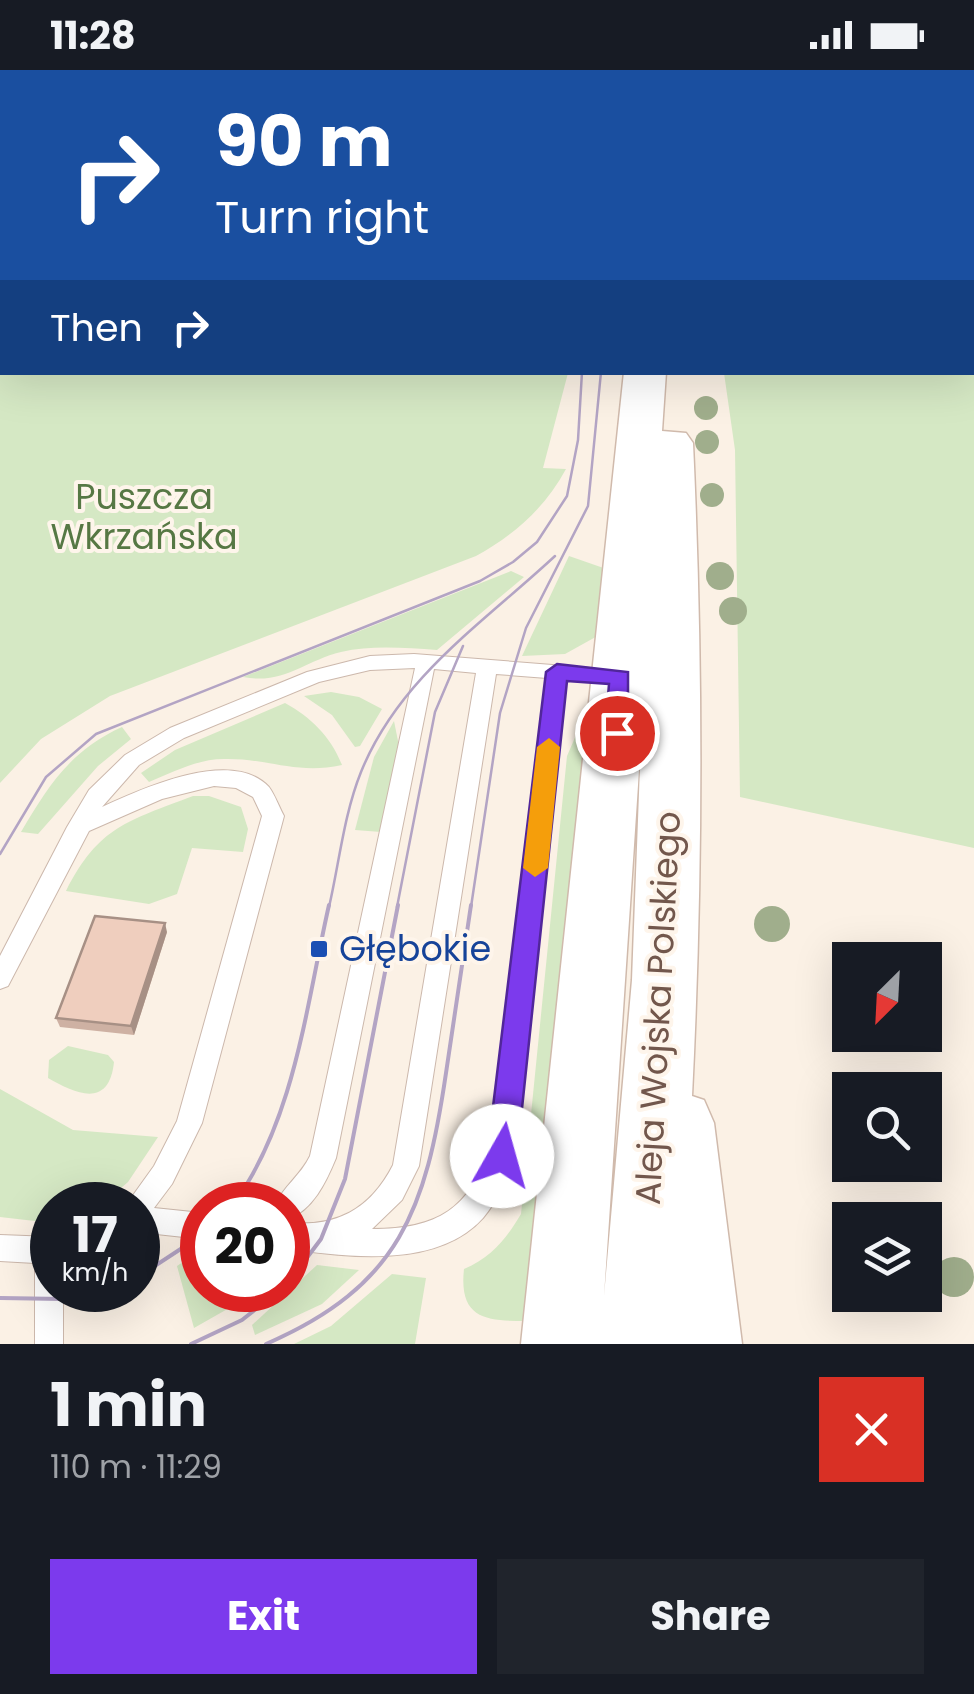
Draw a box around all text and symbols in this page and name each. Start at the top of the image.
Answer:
text: 11:28 [50,9,136,62]
text: 90 m [215,92,393,191]
icon: right [50,110,180,240]
text: Turn right [215,186,429,249]
icon: right [163,300,218,355]
text: Then [50,301,143,354]
park label: Puszcza Wkrzańska [50,472,238,561]
pin [575,691,660,776]
icon: arrive [590,706,645,761]
street label: Aleja Wojska Polskiego [623,810,692,1206]
place label: Głębokie [339,924,491,973]
marker: Głębokie [308,938,330,960]
north arrow [832,942,942,1052]
map controls [832,942,942,1312]
button: search [832,1072,942,1182]
position arrow [450,1104,554,1208]
speed limit sign: 20 [180,1182,310,1312]
text: 17 [72,1199,118,1270]
button: layers [832,1202,942,1312]
text: km/h [62,1255,128,1290]
text: 1 min [50,1363,207,1447]
button: close [819,1377,924,1482]
text: 110 m · 11:29 [50,1444,222,1489]
button: Exit [50,1559,477,1674]
button: Share [497,1559,924,1674]

